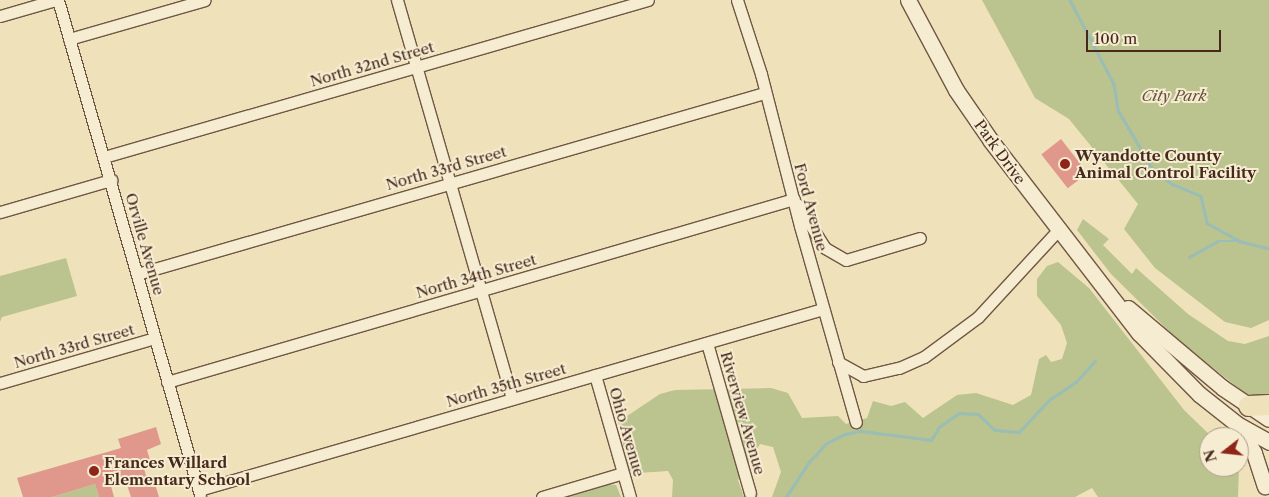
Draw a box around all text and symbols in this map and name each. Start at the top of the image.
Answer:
scale bar [1089,20,1224,52]
text: 100 m [1094,29,1137,48]
street label: North 32nd Street [308,38,436,90]
park label: City Park [1142,87,1206,105]
street label: Park Drive [971,116,1029,188]
street label: North 33rd Street [384,142,508,194]
place label: Wyandotte County Animal Control Facility [1075,146,1256,181]
marker: Wyandotte County Animal Control Facility [1059,158,1071,170]
street label: Ford Avenue [791,161,831,253]
street label: Orville Avenue [122,191,168,297]
street label: North 34th Street [414,250,538,302]
street label: North 33rd Street [12,320,136,372]
street label: Riverview Avenue [717,349,769,477]
street label: North 35th Street [444,359,568,411]
street label: Ohio Avenue [606,385,648,479]
north arrow [1199,427,1249,477]
text: N [1200,448,1221,464]
place label: Frances Willard Elementary School [104,453,251,488]
marker: Frances Willard Elementary School [88,465,100,477]

